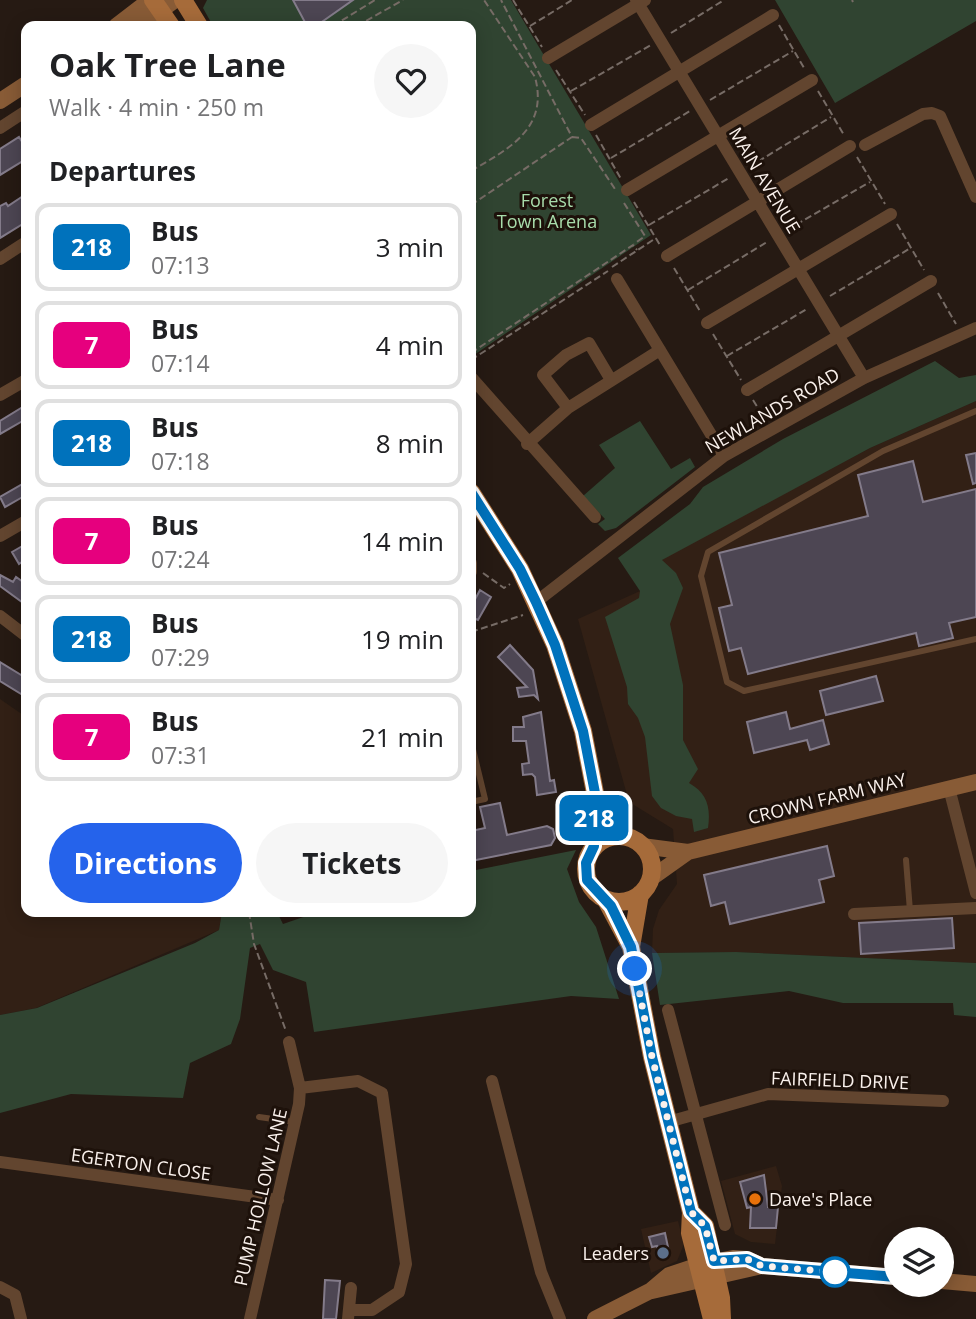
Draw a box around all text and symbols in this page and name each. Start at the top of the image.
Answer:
text: Oak Tree Lane [49,42,286,87]
button: heart [374,44,448,118]
text: Walk · 4 min · 250 m [49,91,264,123]
street label: MAIN AVENUE [724,123,806,237]
text: Departures [49,153,196,189]
park label: Forest Town Arena [497,188,597,233]
text: Bus [151,213,198,249]
text: 3 min [376,229,444,265]
text: 218 [71,230,112,263]
text: 07:13 [151,249,210,281]
text: Bus [151,311,198,347]
text: 4 min [376,327,444,363]
text: 7 [85,328,98,361]
text: 07:14 [151,347,210,379]
street label: NEWLANDS ROAD [700,362,844,458]
text: Bus [151,409,198,445]
text: 8 min [376,425,444,461]
text: 218 [71,426,112,459]
text: 07:18 [151,445,210,477]
text: Bus [151,507,198,543]
text: 14 min [361,523,444,559]
text: 7 [85,524,98,557]
text: 07:24 [151,543,210,575]
text: Bus [151,605,198,641]
text: 19 min [361,621,444,657]
text: 218 [71,622,112,655]
text: 07:29 [151,641,210,673]
text: Bus [151,703,198,739]
text: 21 min [361,719,444,755]
text: 7 [85,720,98,753]
text: 07:31 [151,739,210,771]
street label: CROWN FARM WAY [745,767,909,829]
line badge: 218 [554,795,634,841]
text: 218 [573,801,615,834]
button: Directions [49,823,242,903]
button: Tickets [256,823,448,903]
your location [617,951,652,986]
street label: FAIRFIELD DRIVE [771,1066,909,1094]
street label: PUMP HOLLOW LANE [228,1106,292,1288]
street label: EGERTON CLOSE [70,1142,212,1186]
place label: Dave's Place [769,1187,872,1211]
marker: Dave's Place [747,1191,763,1207]
map controls [884,1227,954,1297]
button: layers [884,1227,954,1297]
place label: Leaders [582,1241,649,1265]
marker: Leaders [655,1245,671,1261]
unlabelled marker [820,1257,850,1287]

